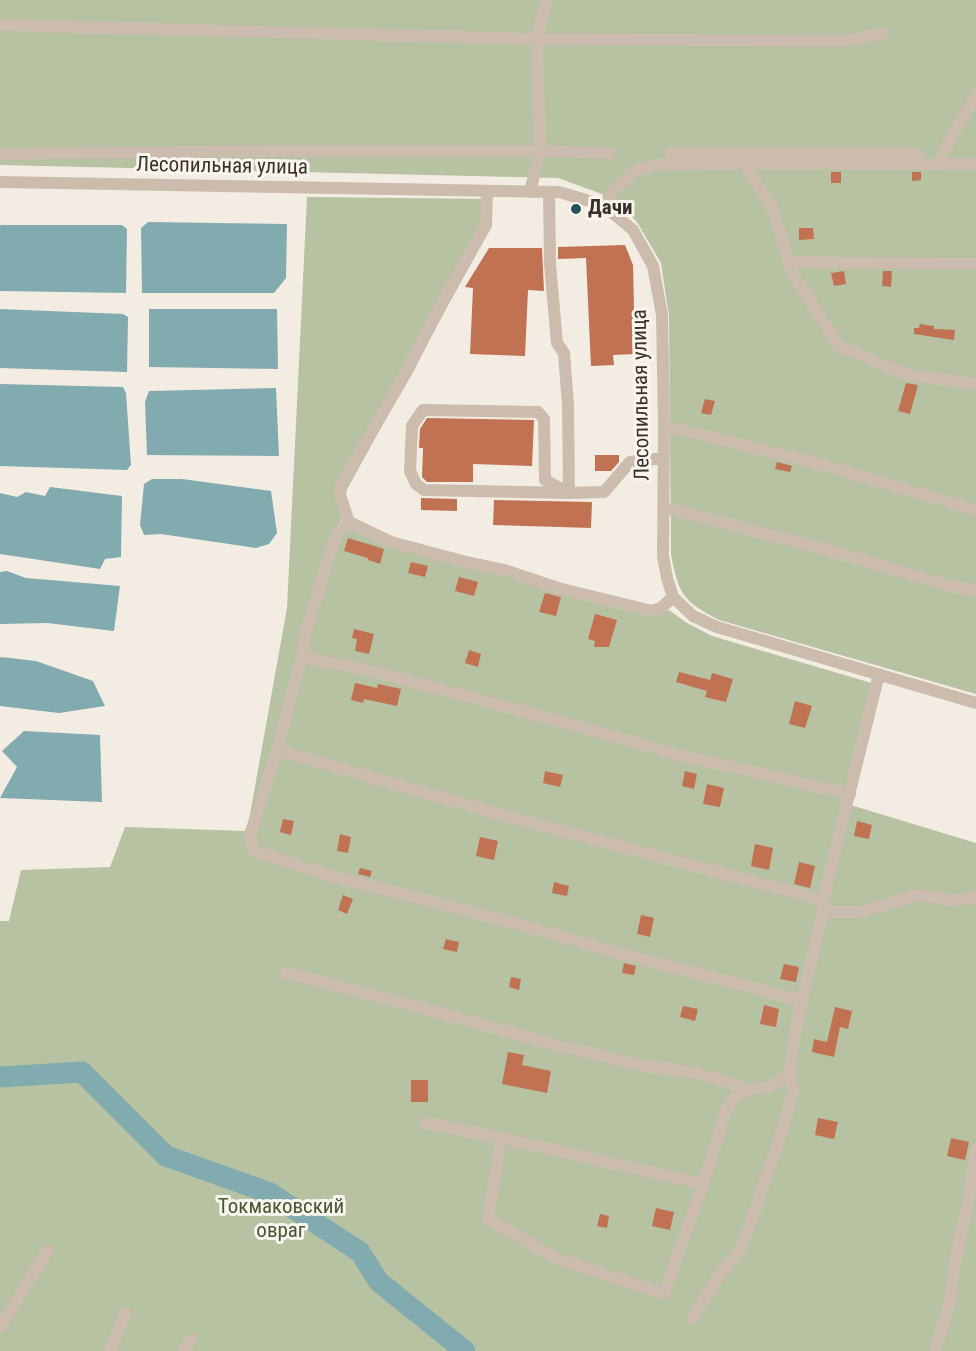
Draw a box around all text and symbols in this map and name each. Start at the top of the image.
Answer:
street label: Лесопильная улица [136,153,308,181]
place label: Дачи [588,196,632,222]
marker: Дачи [569,202,583,216]
street label: Лесопильная улица [628,309,656,481]
park label: Токмаковский овраг [218,1195,344,1245]

